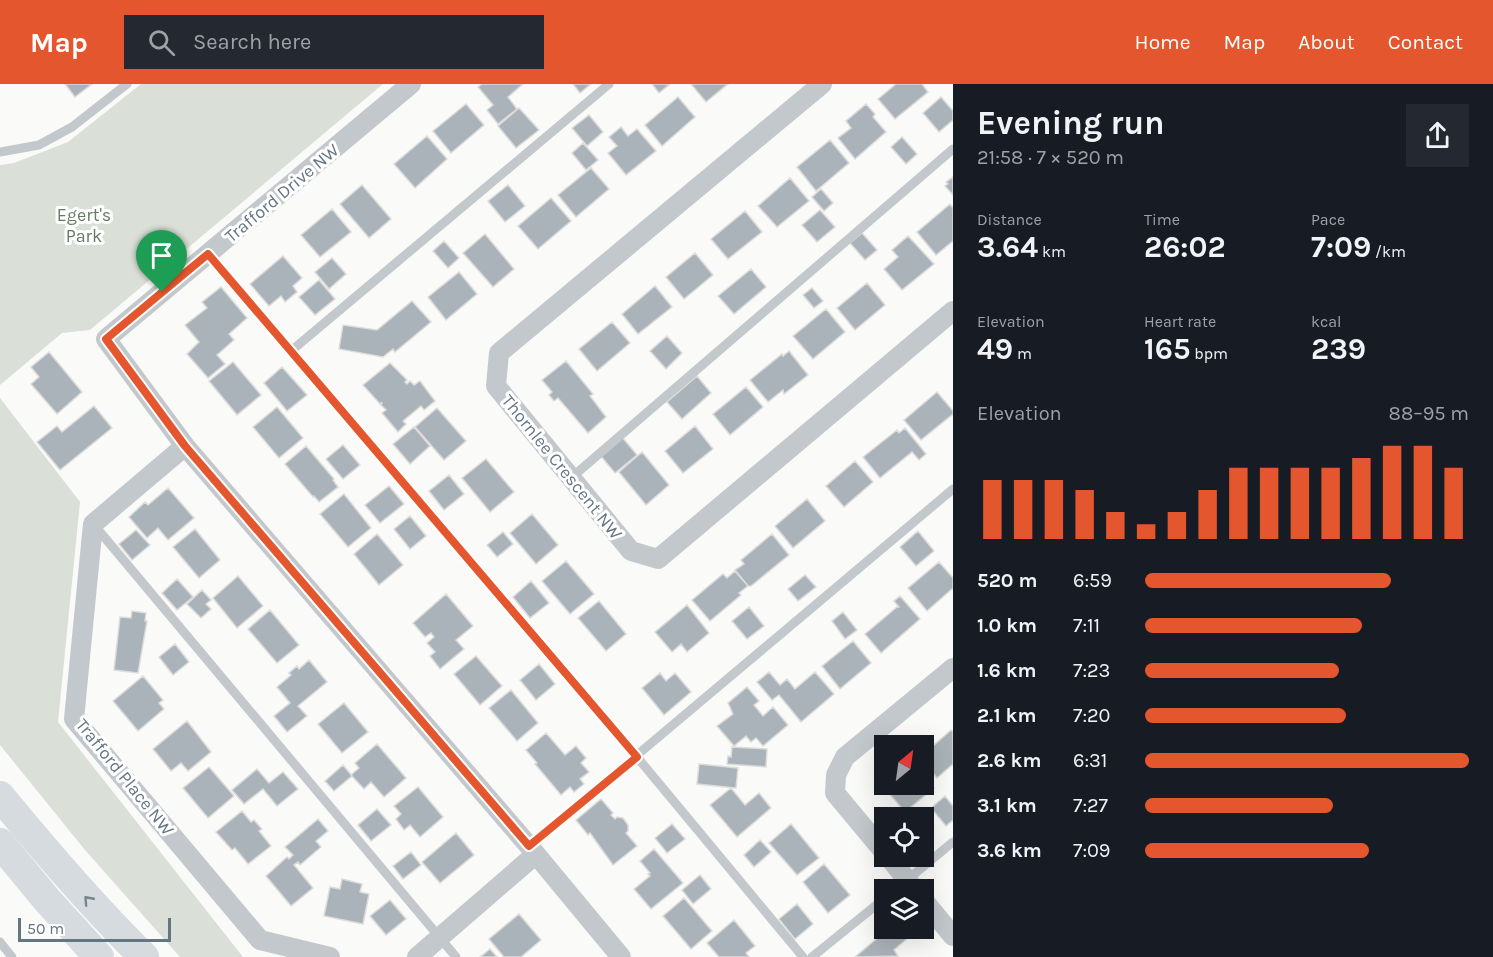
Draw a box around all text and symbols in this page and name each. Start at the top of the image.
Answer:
search box [124,15,544,69]
text: Map [30,26,88,59]
icon: search [145,26,178,59]
text: Search here [193,29,311,55]
text: Home [1135,30,1191,54]
text: Map [1224,30,1265,54]
text: About [1298,30,1355,54]
text: Contact [1388,30,1463,54]
text: Evening run [977,104,1165,142]
button: share [1406,104,1469,167]
street label: Trafford Drive NW [220,139,344,247]
text: 21:58 · 7 × 520 m [977,146,1124,169]
park label: Egert's Park [57,204,111,247]
text: Distance [977,210,1042,229]
text: Time [1144,210,1180,229]
text: Pace [1311,210,1345,229]
text: 3.64 [977,229,1038,265]
text: 26:02 [1144,229,1226,265]
text: 7:09 [1311,229,1371,265]
pin [136,230,187,292]
icon: arrive [145,239,178,272]
text: km [1038,242,1066,261]
text: /km [1371,242,1406,261]
text: Elevation [977,312,1045,331]
text: Heart rate [1144,312,1216,331]
text: kcal [1311,312,1342,331]
text: 49 [977,331,1013,367]
text: 165 [1144,331,1190,367]
text: 239 [1311,331,1366,367]
text: m [1013,344,1032,363]
text: bpm [1190,344,1228,363]
street label: Thornlee Crescent NW [497,390,627,544]
text: Elevation [977,402,1062,425]
text: 88–95 m [1389,402,1469,425]
text: 520 m [977,569,1037,592]
text: 6:59 [1073,569,1112,592]
text: 1.0 km [977,614,1037,637]
text: 7:11 [1073,614,1100,637]
text: 1.6 km [977,659,1036,682]
text: 7:23 [1073,659,1110,682]
text: 2.1 km [977,704,1036,727]
text: 7:20 [1073,704,1110,727]
street label: Trafford Place NW [71,714,179,840]
north arrow [874,735,934,795]
map controls [874,735,934,939]
text: 2.6 km [977,749,1041,772]
text: 6:31 [1073,749,1107,772]
text: 3.1 km [977,794,1037,817]
text: 7:27 [1073,794,1108,817]
button: locate [874,807,934,867]
text: 3.6 km [977,839,1042,862]
text: 7:09 [1073,839,1110,862]
button: layers [874,879,934,939]
one-way arrow [84,896,95,907]
scale bar [18,915,171,942]
text: 50 m [27,919,64,938]

